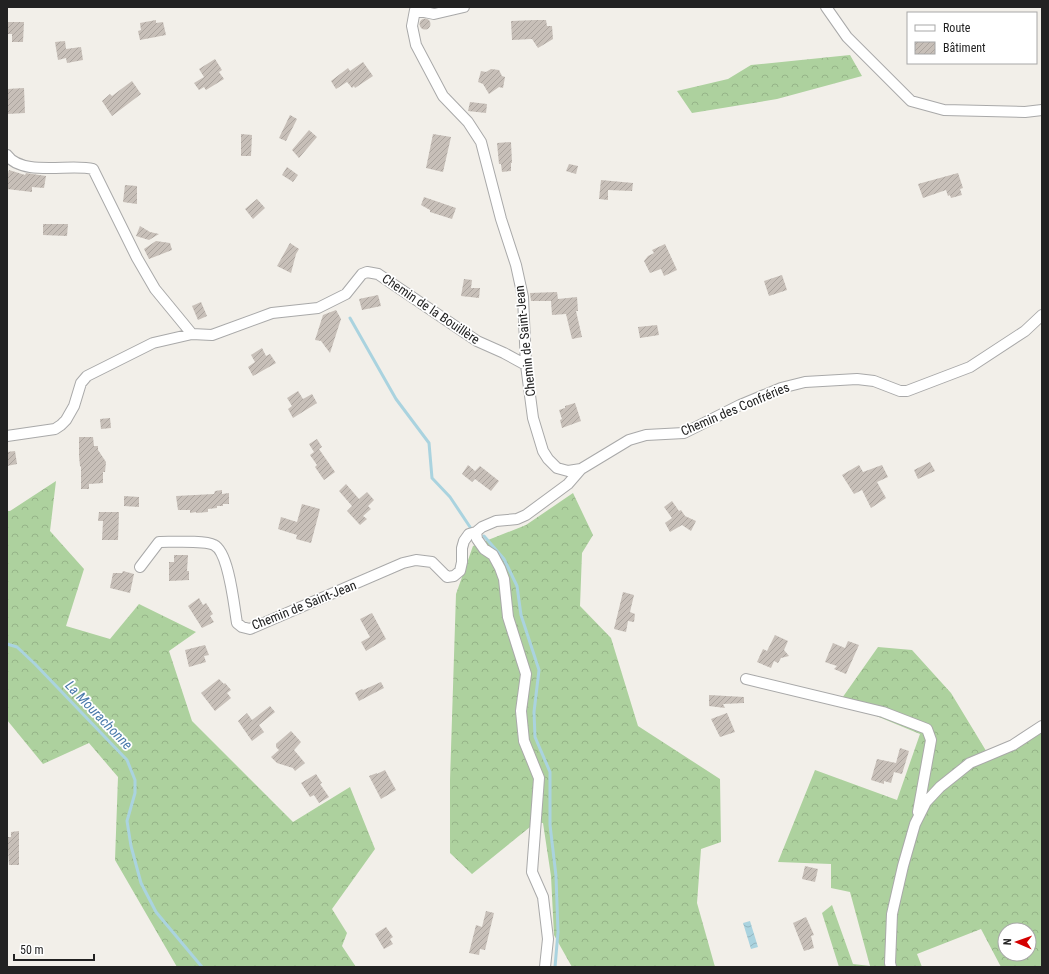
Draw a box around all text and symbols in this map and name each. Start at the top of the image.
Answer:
legend [907,12,1037,64]
text: Route [943,21,971,35]
text: Bâtiment [943,41,986,55]
street label: Chemin de la Bouillère [379,271,483,347]
street label: Chemin de Saint-Jean [512,285,538,397]
street label: Chemin des Confréries [678,379,792,439]
street label: Chemin de Saint-Jean [249,577,359,633]
water label: La Mourachonne [62,677,136,753]
north arrow [997,922,1037,962]
scale bar [14,936,94,962]
text: N [1001,938,1014,945]
text: 50 m [20,943,44,957]

